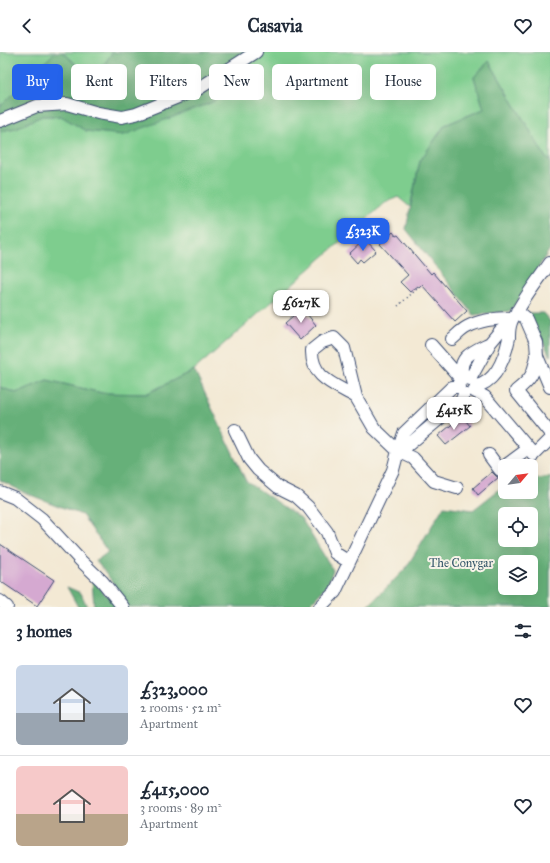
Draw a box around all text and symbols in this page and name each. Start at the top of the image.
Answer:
icon: back [16,15,38,37]
text: Casavia [247,15,303,37]
icon: heart [512,15,534,37]
chip: Buy [12,64,63,100]
chip: Rent [71,64,127,100]
chip: Filters [135,64,201,100]
chip: New [209,64,264,100]
chip: Apartment [272,64,362,100]
chip: House [370,64,436,100]
pin: £323K [335,218,391,252]
text: £323K [345,223,381,239]
pin: £627K [273,290,329,324]
text: £627K [282,295,320,311]
pin: £415K [426,397,482,431]
text: £415K [436,402,472,418]
north arrow [498,459,538,499]
map controls [498,459,538,595]
button: locate [498,507,538,547]
button: layers [498,555,538,595]
park label: The Conygar [429,556,493,571]
icon: filters [512,620,534,642]
text: 3 homes [16,621,72,642]
text: £323,000 [140,679,208,700]
icon: home [48,681,96,729]
icon: heart [512,694,534,716]
text: 2 rooms · 52 m² [140,700,221,716]
text: Apartment [140,716,198,732]
text: £415,000 [140,779,209,800]
icon: home [48,782,96,830]
icon: heart [512,795,534,817]
text: 3 rooms · 89 m² [140,800,222,816]
text: Apartment [140,816,198,832]

